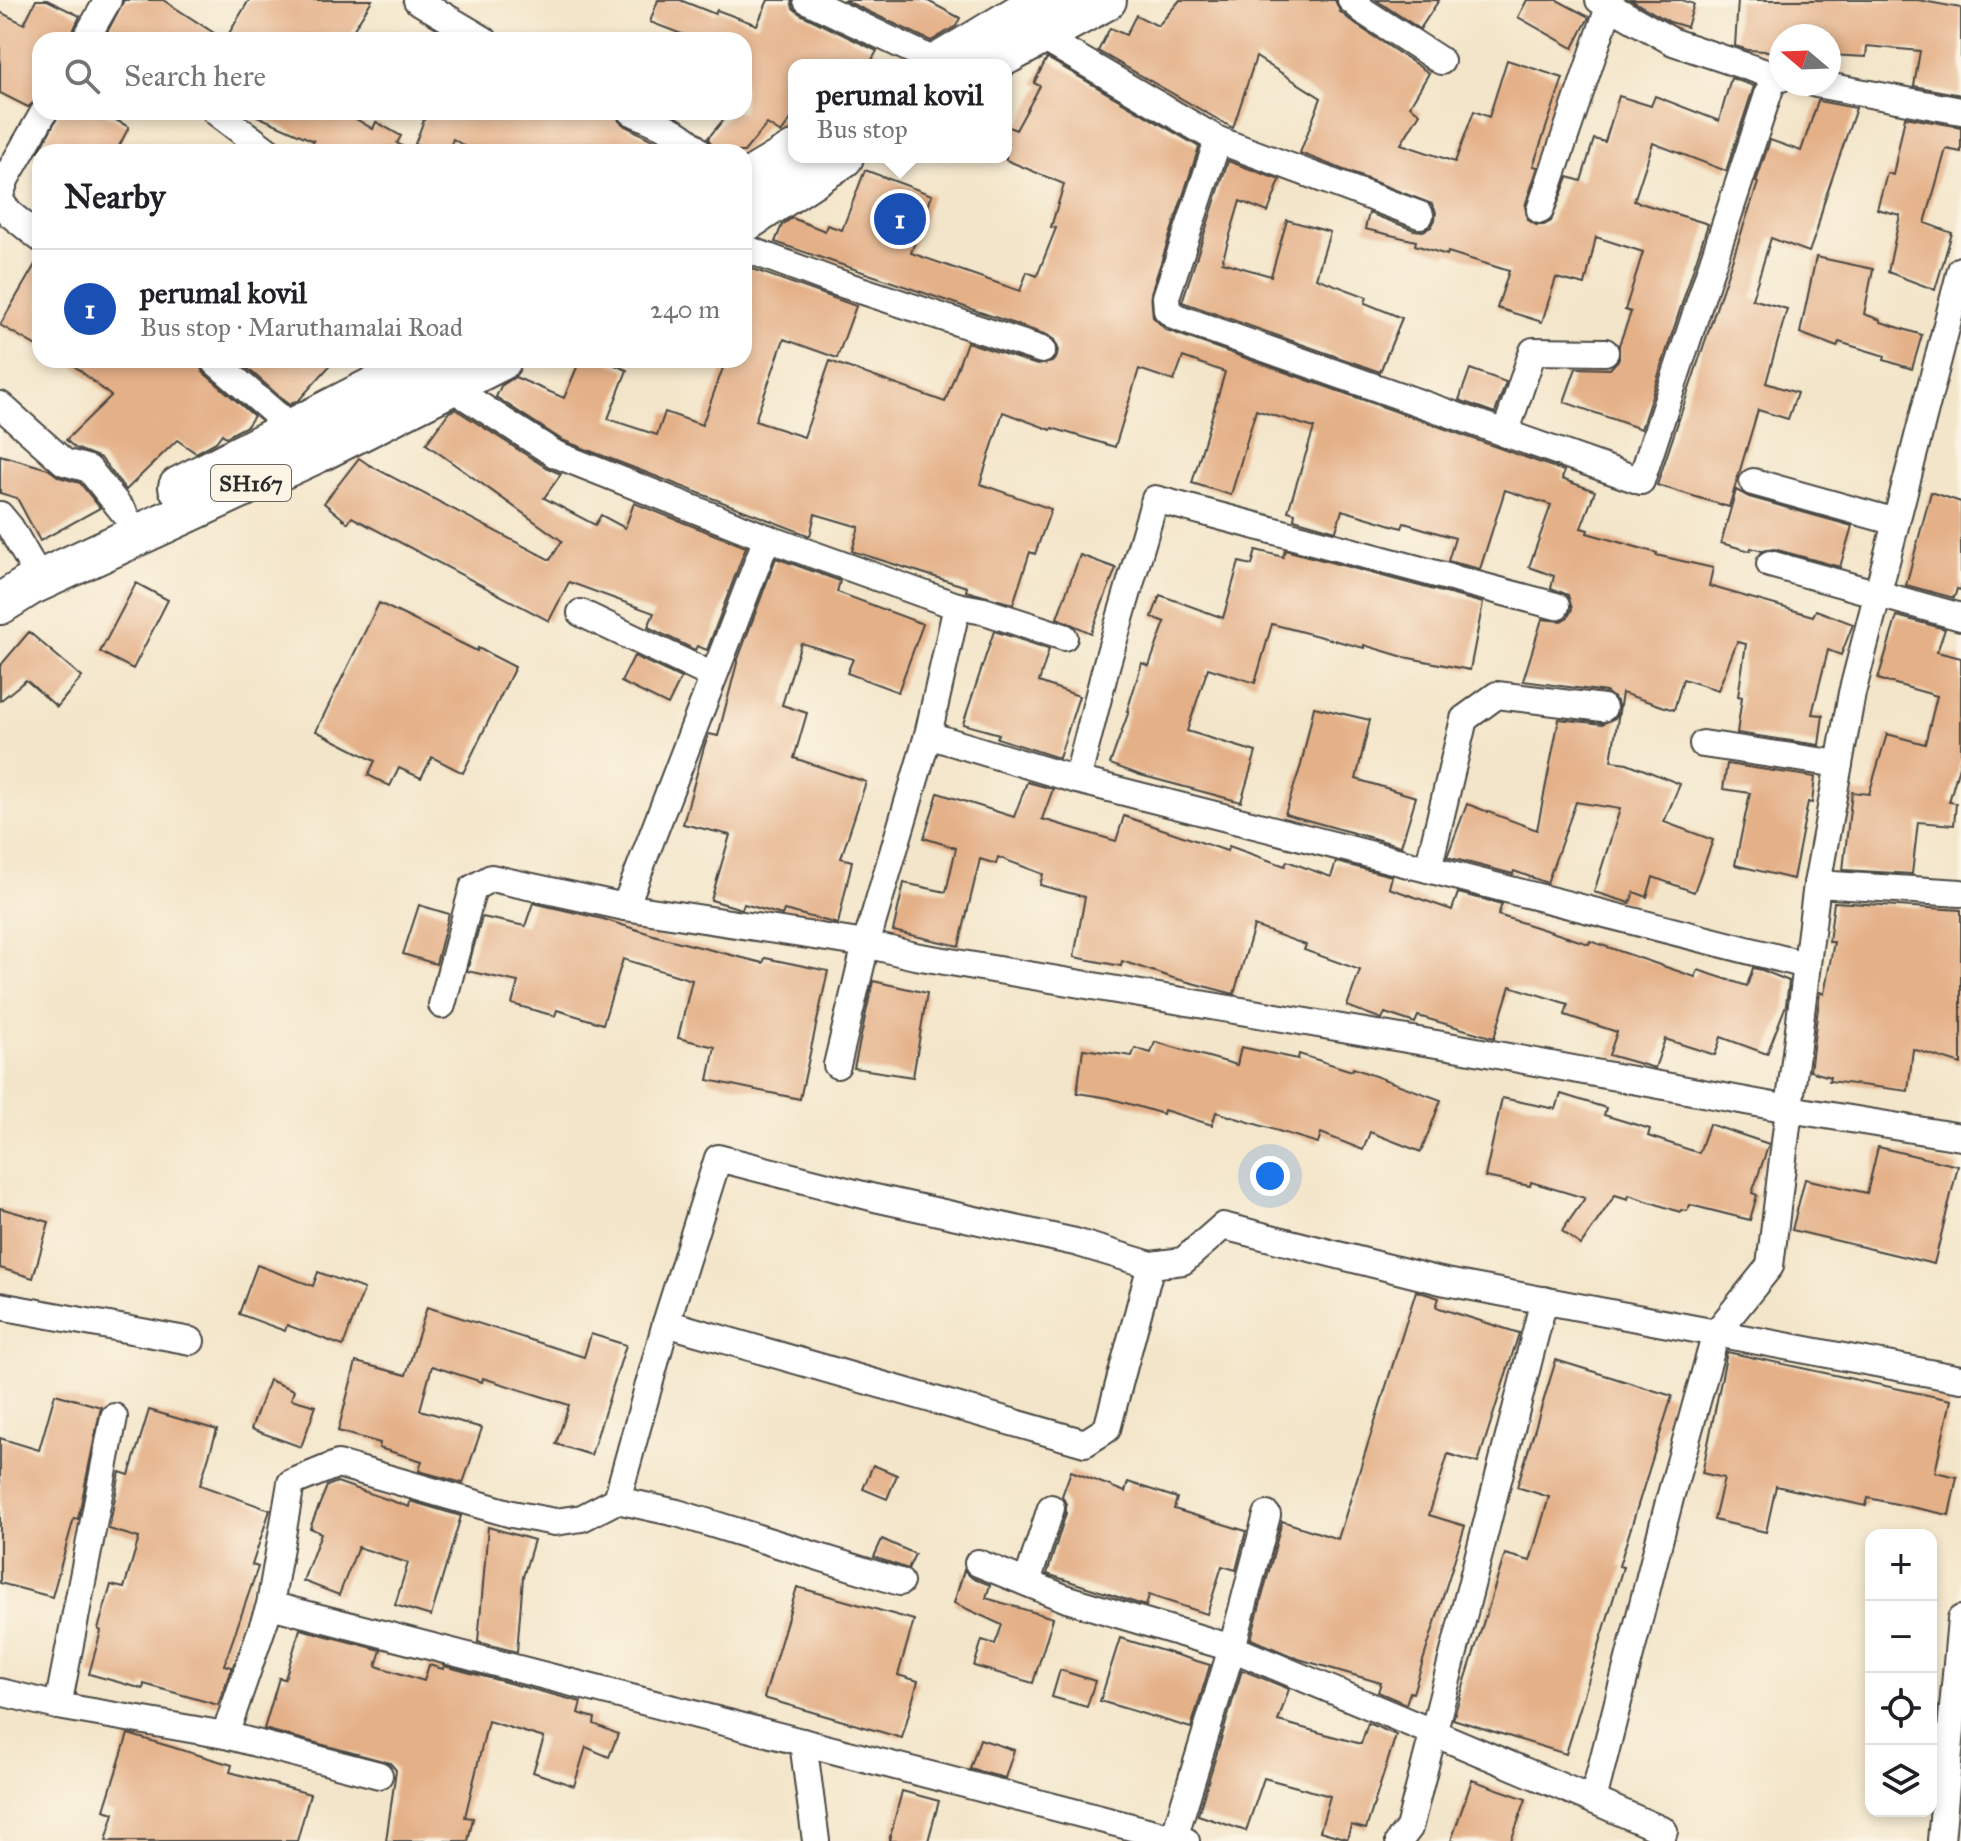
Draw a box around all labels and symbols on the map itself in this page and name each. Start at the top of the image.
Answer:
north arrow [1769,24,1841,96]
pin: 1 [874,189,926,249]
road number: SH167 [211,465,291,501]
your location [1250,1156,1290,1196]

